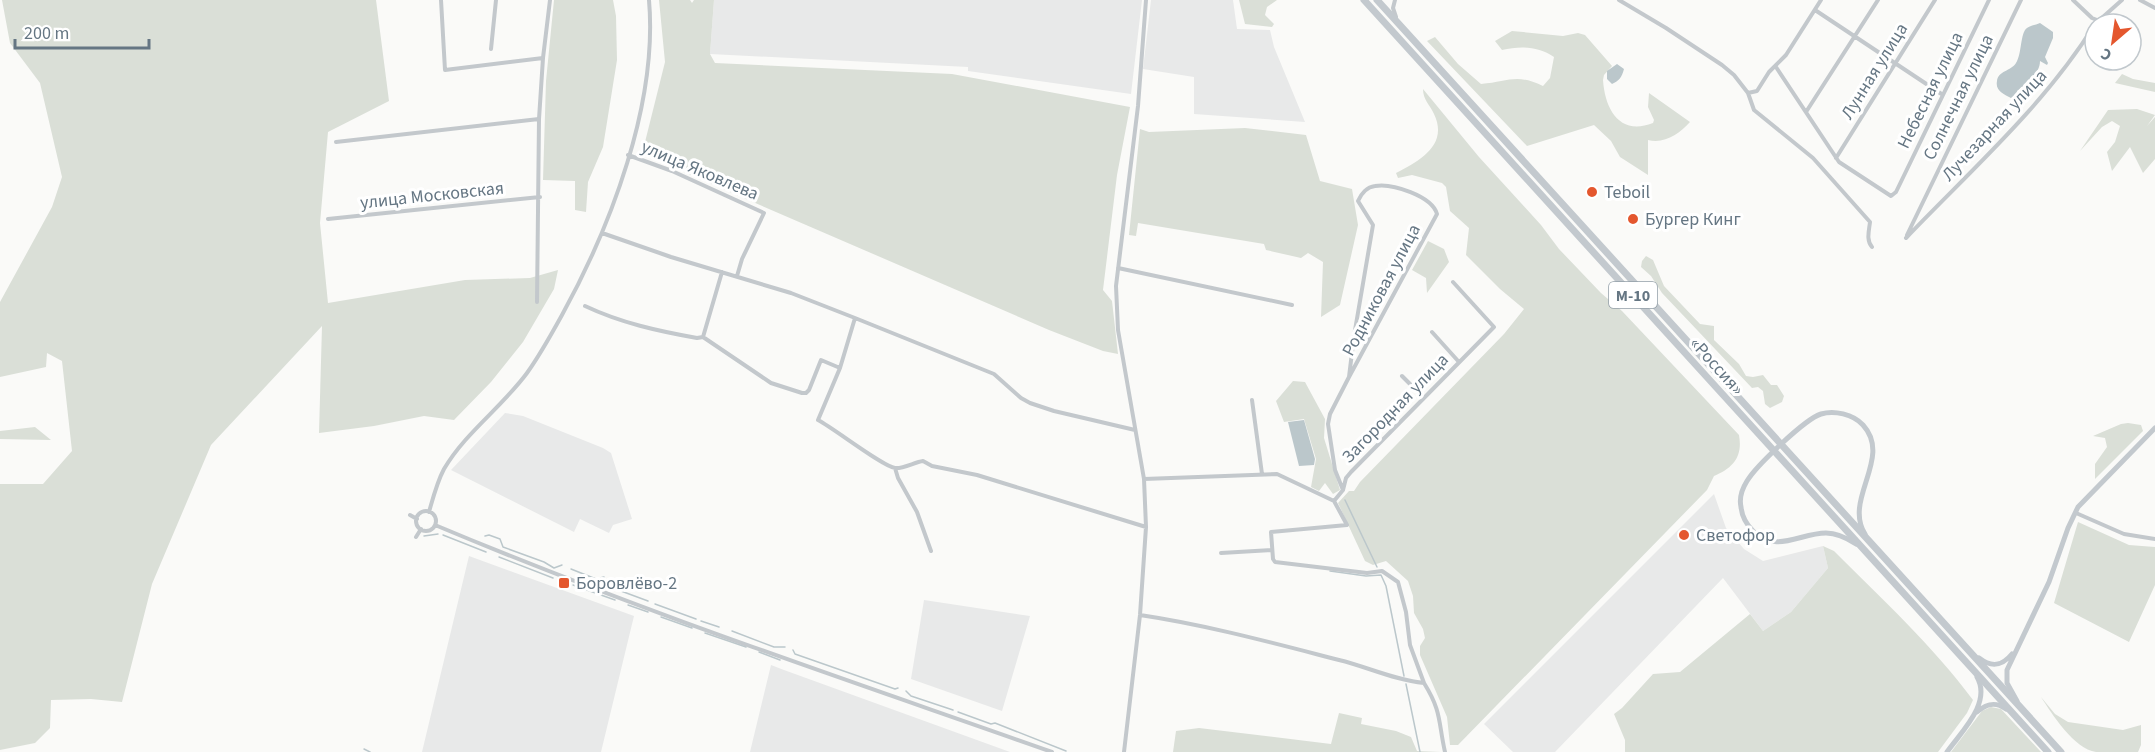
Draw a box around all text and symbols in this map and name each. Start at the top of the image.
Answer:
scale bar [15,12,148,50]
north arrow [2083,12,2143,72]
street label: Лунная улица [1835,18,1914,124]
text: 200 m [24,21,69,46]
street label: Небесная улица [1891,28,1969,153]
street label: Солнечная улица [1917,30,2000,164]
text: С [2097,42,2116,66]
street label: Лучезарная улица [1936,64,2053,187]
street label: улица Яковлева [637,134,762,206]
street label: улица Московская [359,176,505,215]
place label: Teboil [1604,180,1650,205]
marker: Teboil [1585,185,1599,199]
place label: Бургер Кинг [1645,207,1741,232]
marker: Бургер Кинг [1626,212,1640,226]
street label: Родниковая улица [1336,220,1427,361]
road number: М-10 [1609,282,1657,308]
street label: «Россия» [1684,332,1749,401]
street label: Загородная улица [1336,348,1454,469]
place label: Светофор [1696,523,1775,548]
marker: Светофор [1677,528,1691,542]
place label: Боровлёво-2 [576,571,677,596]
marker: Боровлёво-2 [557,576,571,590]

